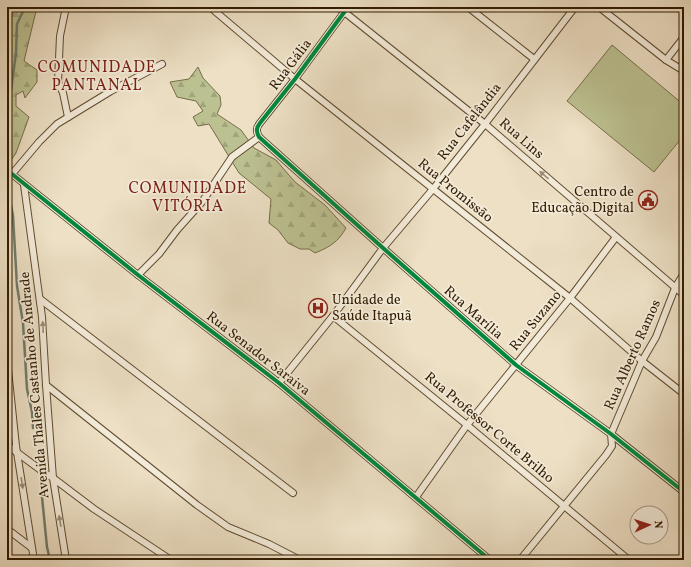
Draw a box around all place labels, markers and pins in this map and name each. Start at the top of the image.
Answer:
place label: Centro de Educação Digital [531,183,634,218]
public building icon: Centro de Educação Digital [637,189,659,211]
place label: Unidade de Saúde Itapuã [332,291,412,326]
hospital icon: Unidade de Saúde Itapuã [307,297,329,319]

